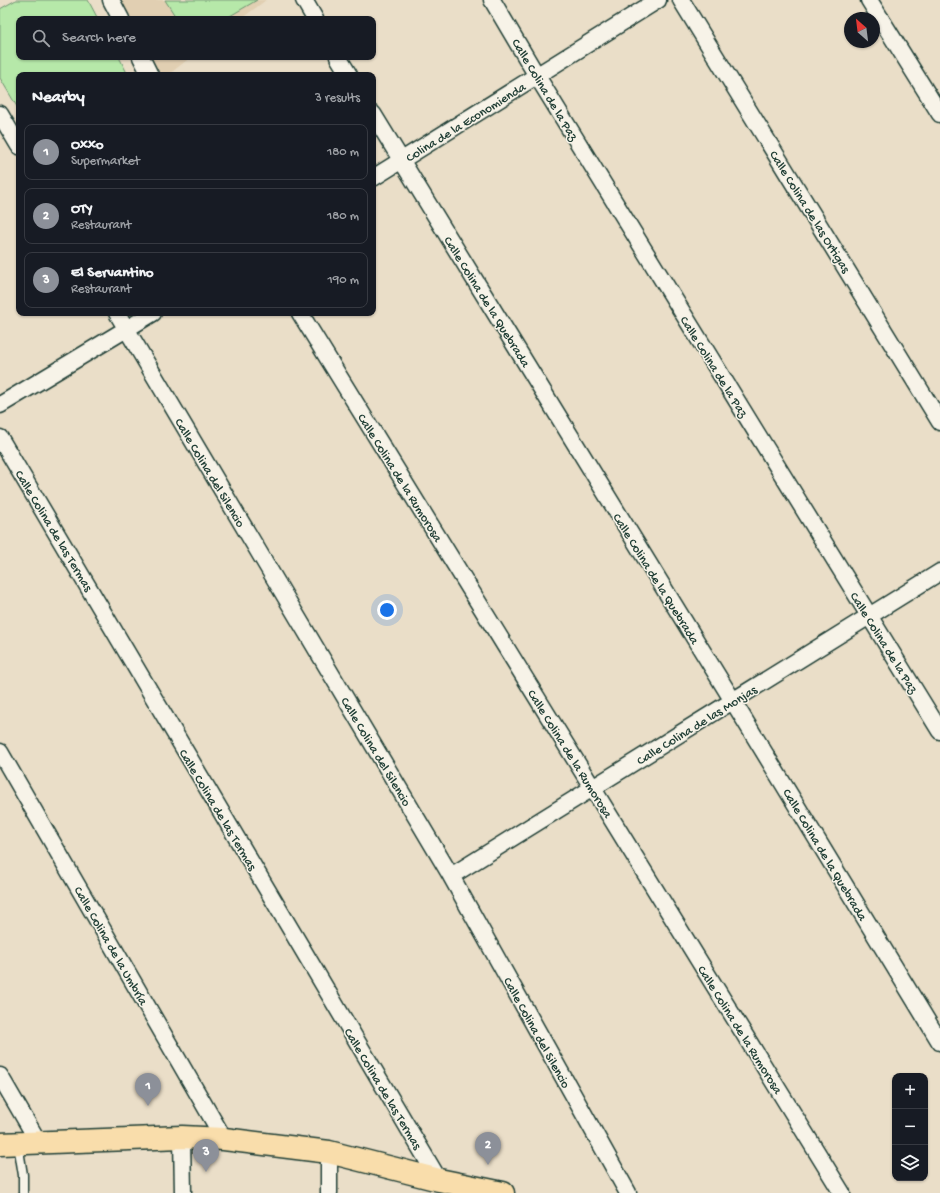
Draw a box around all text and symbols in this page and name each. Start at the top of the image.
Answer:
north arrow [844,12,880,48]
search box [16,16,376,60]
icon: search [30,27,52,49]
text: Search here [62,29,136,47]
street label: Calle Colina de la Paz [507,37,581,145]
street label: Colina de la Economienda [404,80,530,166]
text: Nearby [32,88,85,108]
text: 3 results [315,91,360,106]
text: Oxxo [71,136,104,154]
text: 1 [43,145,49,160]
text: 180 m [327,145,359,160]
street label: Calle Colina de las Ortigas [765,149,853,277]
text: Supermarket [71,154,140,169]
text: OTY [71,200,93,218]
text: 2 [43,209,49,224]
text: 180 m [327,209,359,224]
text: Restaurant [71,218,131,233]
street label: Calle Colina de la Quebrada [439,234,533,371]
text: El Servantino [71,264,154,282]
text: 3 [43,273,49,288]
text: 190 m [328,273,359,288]
text: Restaurant [71,282,131,297]
street label: Calle Colina de la Paz [676,314,751,422]
street label: Calle Colina de la Rumorosa [353,411,445,546]
street label: Calle Colina del Silencio [170,416,247,531]
street label: Calle Colina de las Termas [11,468,96,596]
street label: Calle Colina de la Quebrada [608,511,702,648]
street label: Calle Colina de la Paz [846,590,921,698]
your location [377,600,397,620]
street label: Calle Colina de las Monjas [634,682,761,769]
street label: Calle Colina de la Rumorosa [523,687,615,822]
street label: Calle Colina del Silencio [336,695,413,810]
street label: Calle Colina de las Termas [175,747,260,875]
street label: Calle Colina de la Quebrada [778,787,870,925]
street label: Calle Colina de la Umbría [70,884,150,1009]
street label: Calle Colina de la Rumorosa [693,963,785,1098]
street label: Calle Colina del Silencio [499,975,573,1092]
street label: Calle Colina de las Termas [340,1026,425,1154]
pin: 1 [135,1073,161,1106]
map controls [892,1073,928,1181]
button: + [892,1073,928,1109]
button: − [892,1109,928,1145]
pin: 2 [475,1132,501,1165]
pin: 3 [193,1139,219,1172]
button: layers [892,1145,928,1181]

